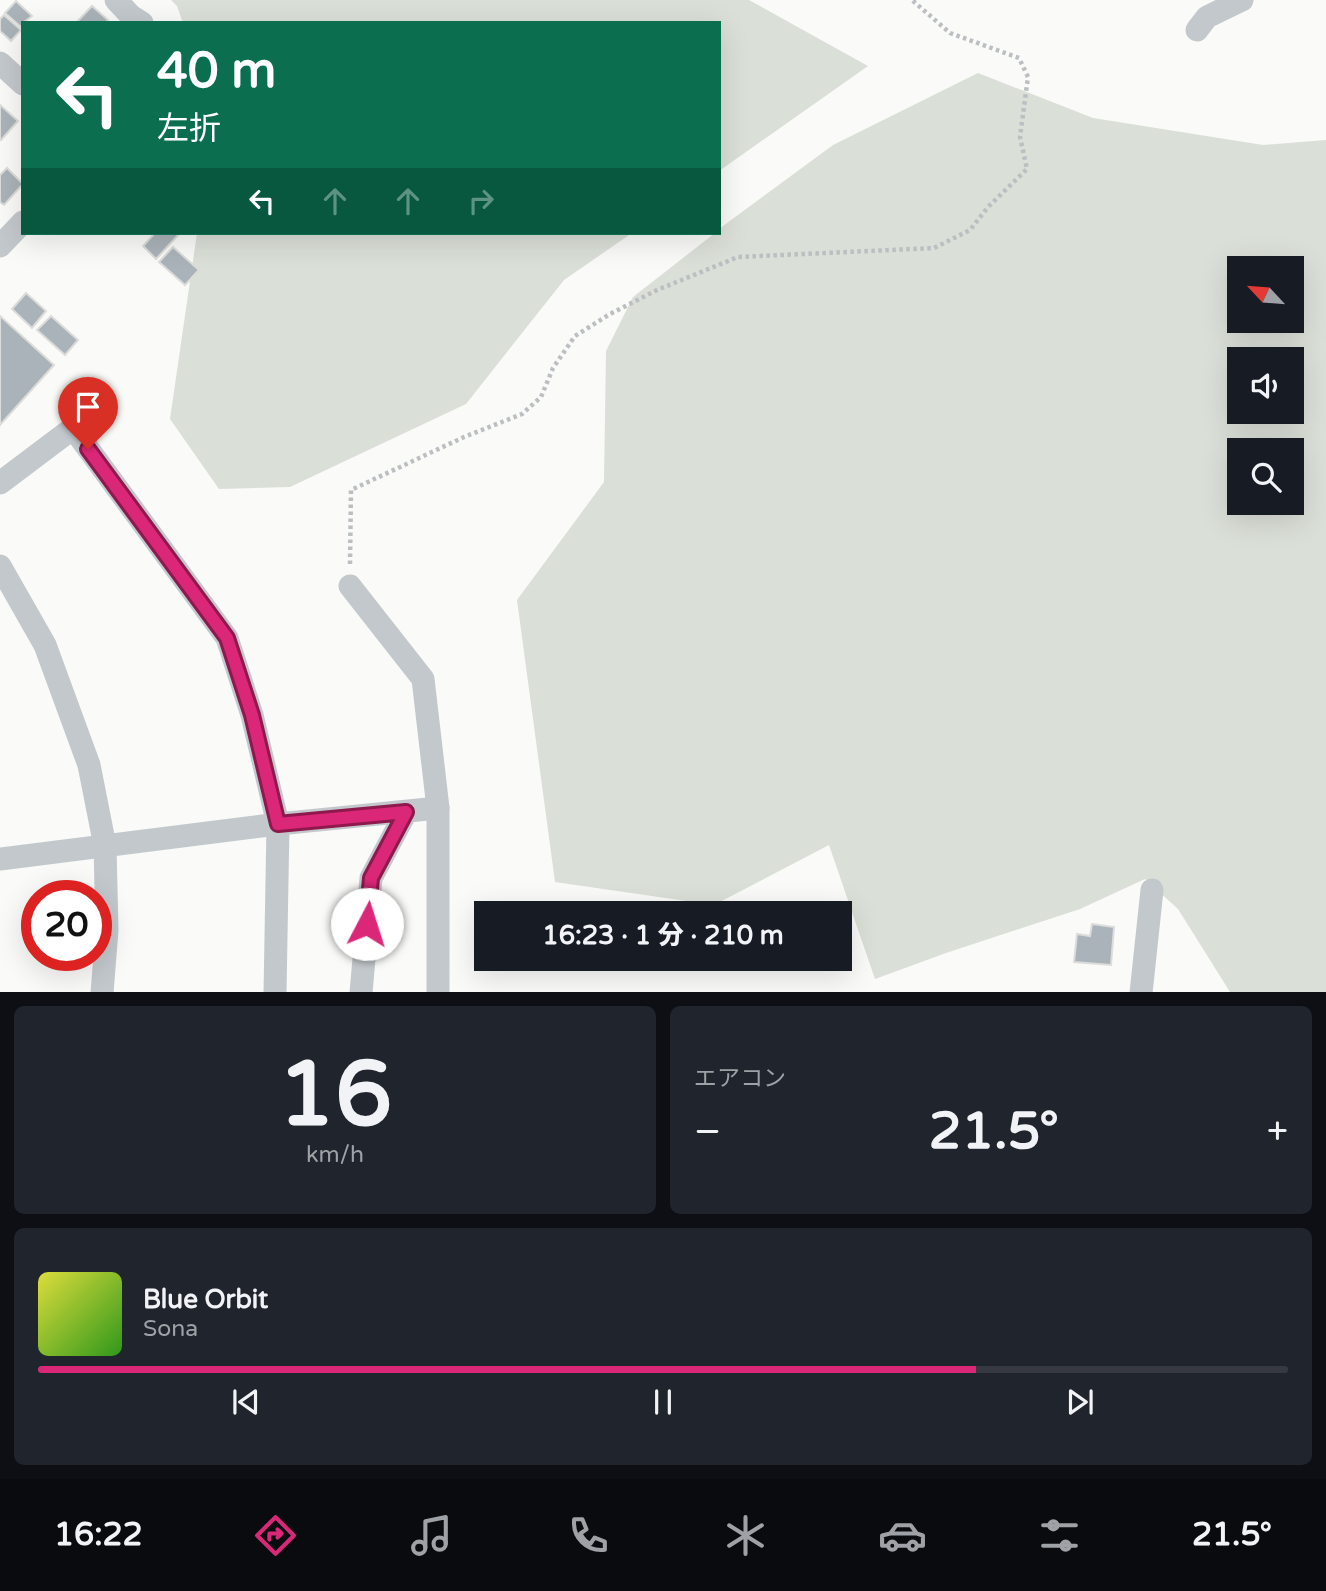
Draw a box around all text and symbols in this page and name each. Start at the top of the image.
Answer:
text: 40 m [157,42,276,101]
icon: left [42,49,133,140]
text: 左折 [157,110,221,148]
icon: left [243,182,281,220]
icon: ahead [316,182,354,220]
icon: ahead [389,182,427,220]
icon: right [462,182,500,220]
north arrow [1227,256,1304,332]
map controls [1227,256,1304,515]
button: sound [1227,347,1304,424]
pin [58,377,118,449]
icon: arrive [69,388,107,426]
button: search [1227,438,1304,515]
speed limit sign: 20 [21,880,112,971]
position arrow [330,887,404,961]
text: 16:23 · 1 分 · 210 m [542,920,784,951]
text: 16 [278,1040,392,1150]
text: エアコン [694,1065,786,1093]
text: 21.5° [929,1100,1059,1163]
text: − [694,1109,721,1155]
text: + [1267,1109,1288,1155]
text: km/h [306,1141,364,1169]
text: Blue Orbit [143,1284,268,1315]
text: Sona [143,1315,198,1343]
icon: previous [227,1383,265,1421]
icon: pause [644,1383,682,1421]
icon: next [1061,1383,1099,1421]
icon: directions [251,1511,300,1560]
icon: music [407,1511,456,1560]
icon: phone [564,1511,613,1560]
icon: climate [721,1511,770,1560]
icon: car [878,1511,927,1560]
icon: filters [1035,1511,1084,1560]
text: 16:22 [54,1516,143,1554]
text: 21.5° [1192,1516,1272,1554]

